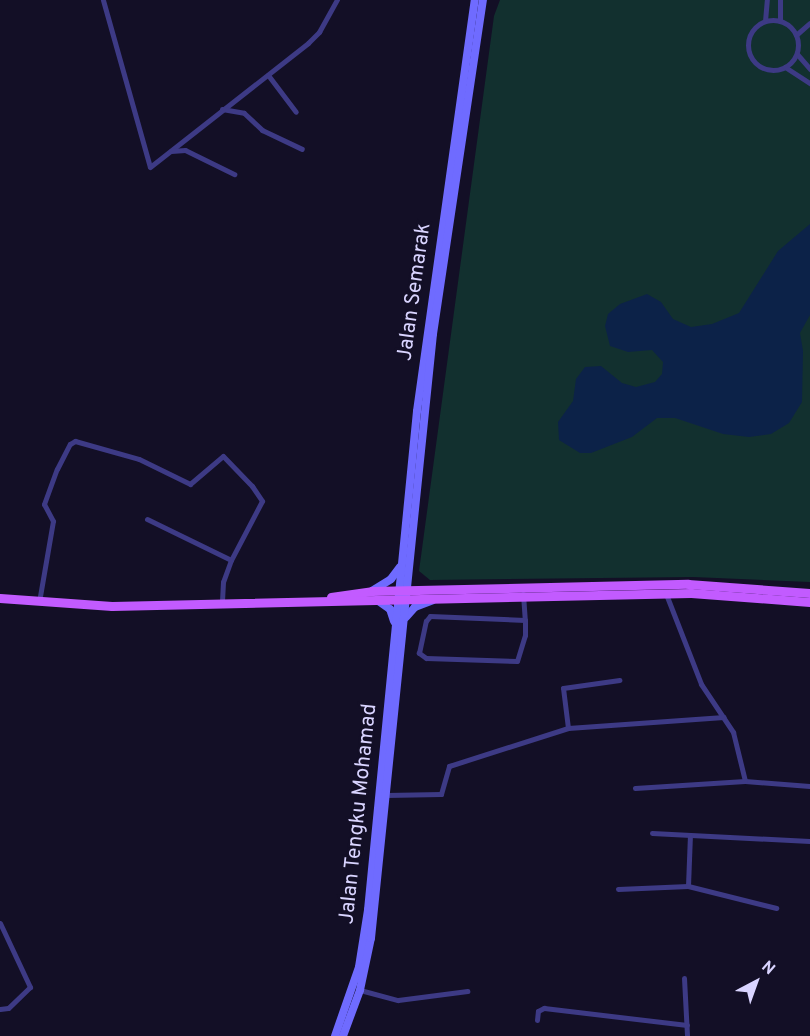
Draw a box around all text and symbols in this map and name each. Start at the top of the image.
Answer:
street label: Jalan Semarak [393,221,437,363]
street label: Jalan Tengku Mohamad [335,702,383,926]
north arrow [726,952,786,1012]
text: N [757,957,779,980]

